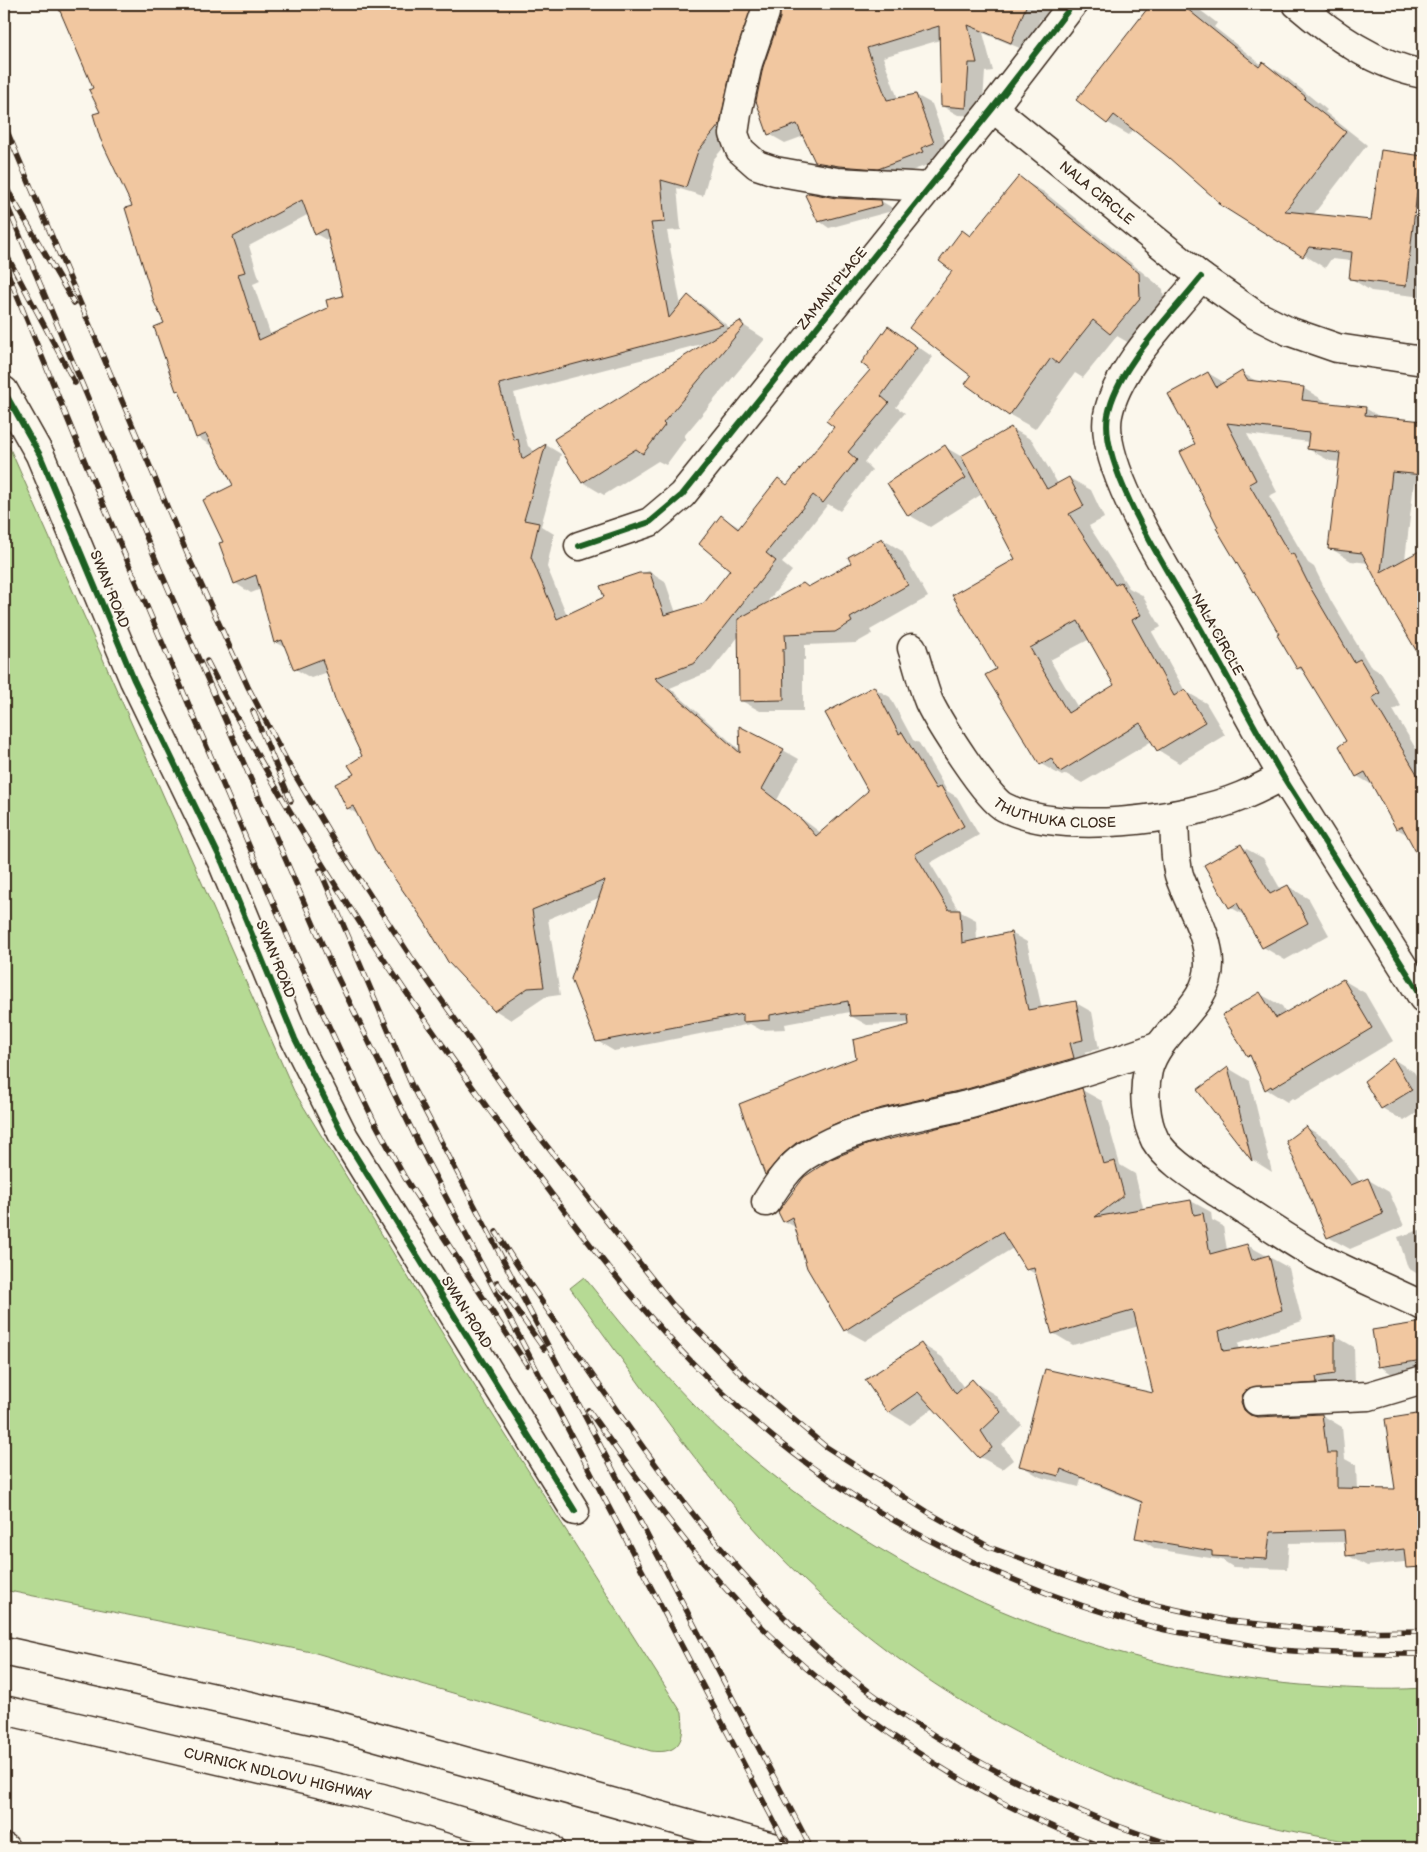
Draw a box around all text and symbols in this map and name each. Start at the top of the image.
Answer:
street label: NALA CIRCLE [1056,158,1137,228]
street label: ZAMANI PLACE [793,244,871,334]
street label: SWAN ROAD [86,548,133,630]
street label: NALA CIRCLE [1188,590,1247,678]
street label: THUTHUKA CLOSE [989,794,1116,832]
street label: SWAN ROAD [252,918,299,1000]
street label: SWAN ROAD [438,1273,496,1352]
street label: CURNICK NDLOVU HIGHWAY [182,1744,374,1804]

